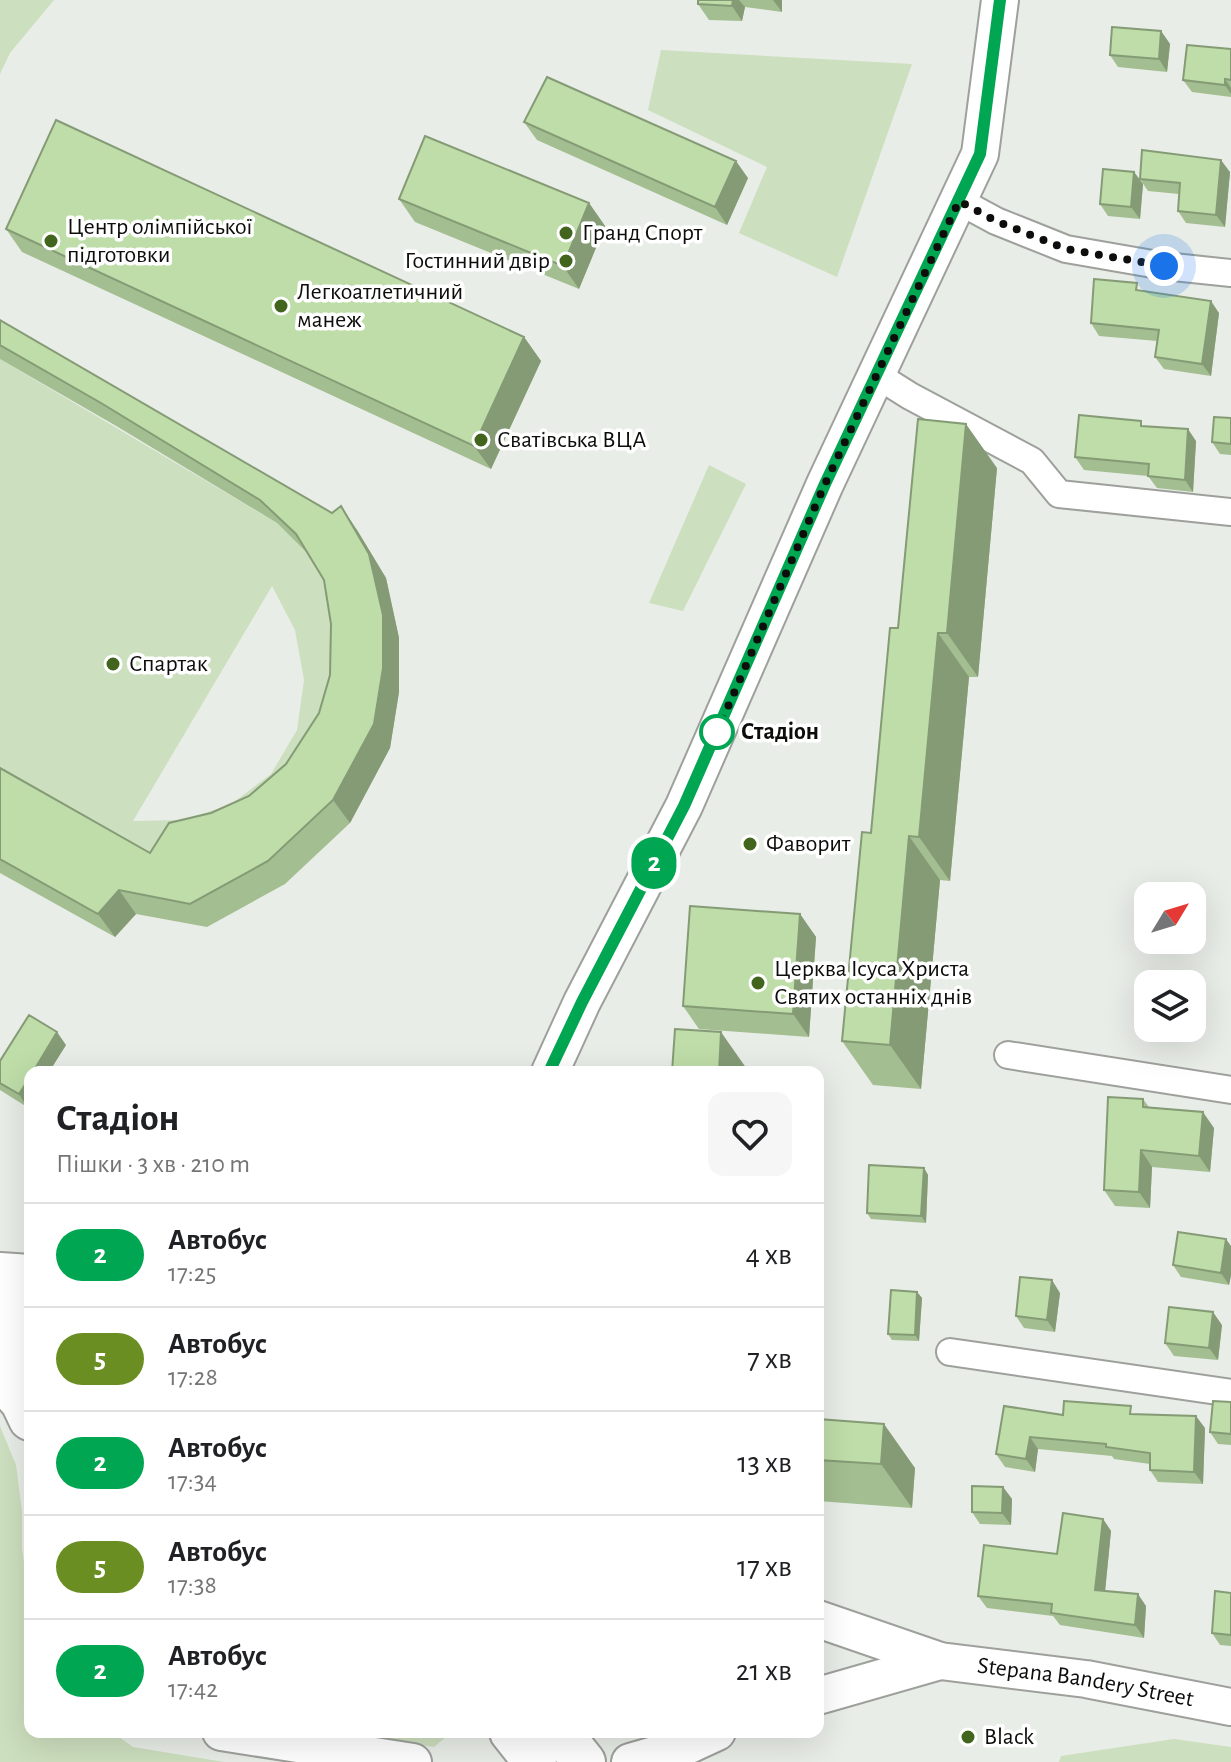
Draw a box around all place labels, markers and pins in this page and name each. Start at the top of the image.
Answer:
place label: Центр олімпійської підготовки [67,215,252,267]
place label: Гранд Спорт [582,221,703,245]
marker: Гранд Спорт [557,224,575,242]
marker: Центр олімпійської підготовки [42,232,60,250]
place label: Гостинний двір [404,249,550,273]
marker: Гостинний двір [557,252,575,270]
place label: Легкоатлетичний манеж [297,280,463,332]
marker: Легкоатлетичний манеж [272,297,290,315]
place label: Сватівська ВЦА [497,428,646,452]
marker: Сватівська ВЦА [472,431,490,449]
place label: Спартак [129,652,208,676]
marker: Спартак [104,655,122,673]
marker: Стадіон [700,715,734,749]
place label: Стадіон [741,720,819,744]
place label: Фаворит [766,832,851,856]
marker: Фаворит [741,835,759,853]
place label: Церква Ісуса Христа Святих останніх днів [774,957,972,1009]
marker: Церква Ісуса Христа Святих останніх днів [749,974,767,992]
place label: Black [984,1725,1034,1749]
marker: Black [959,1728,977,1746]

